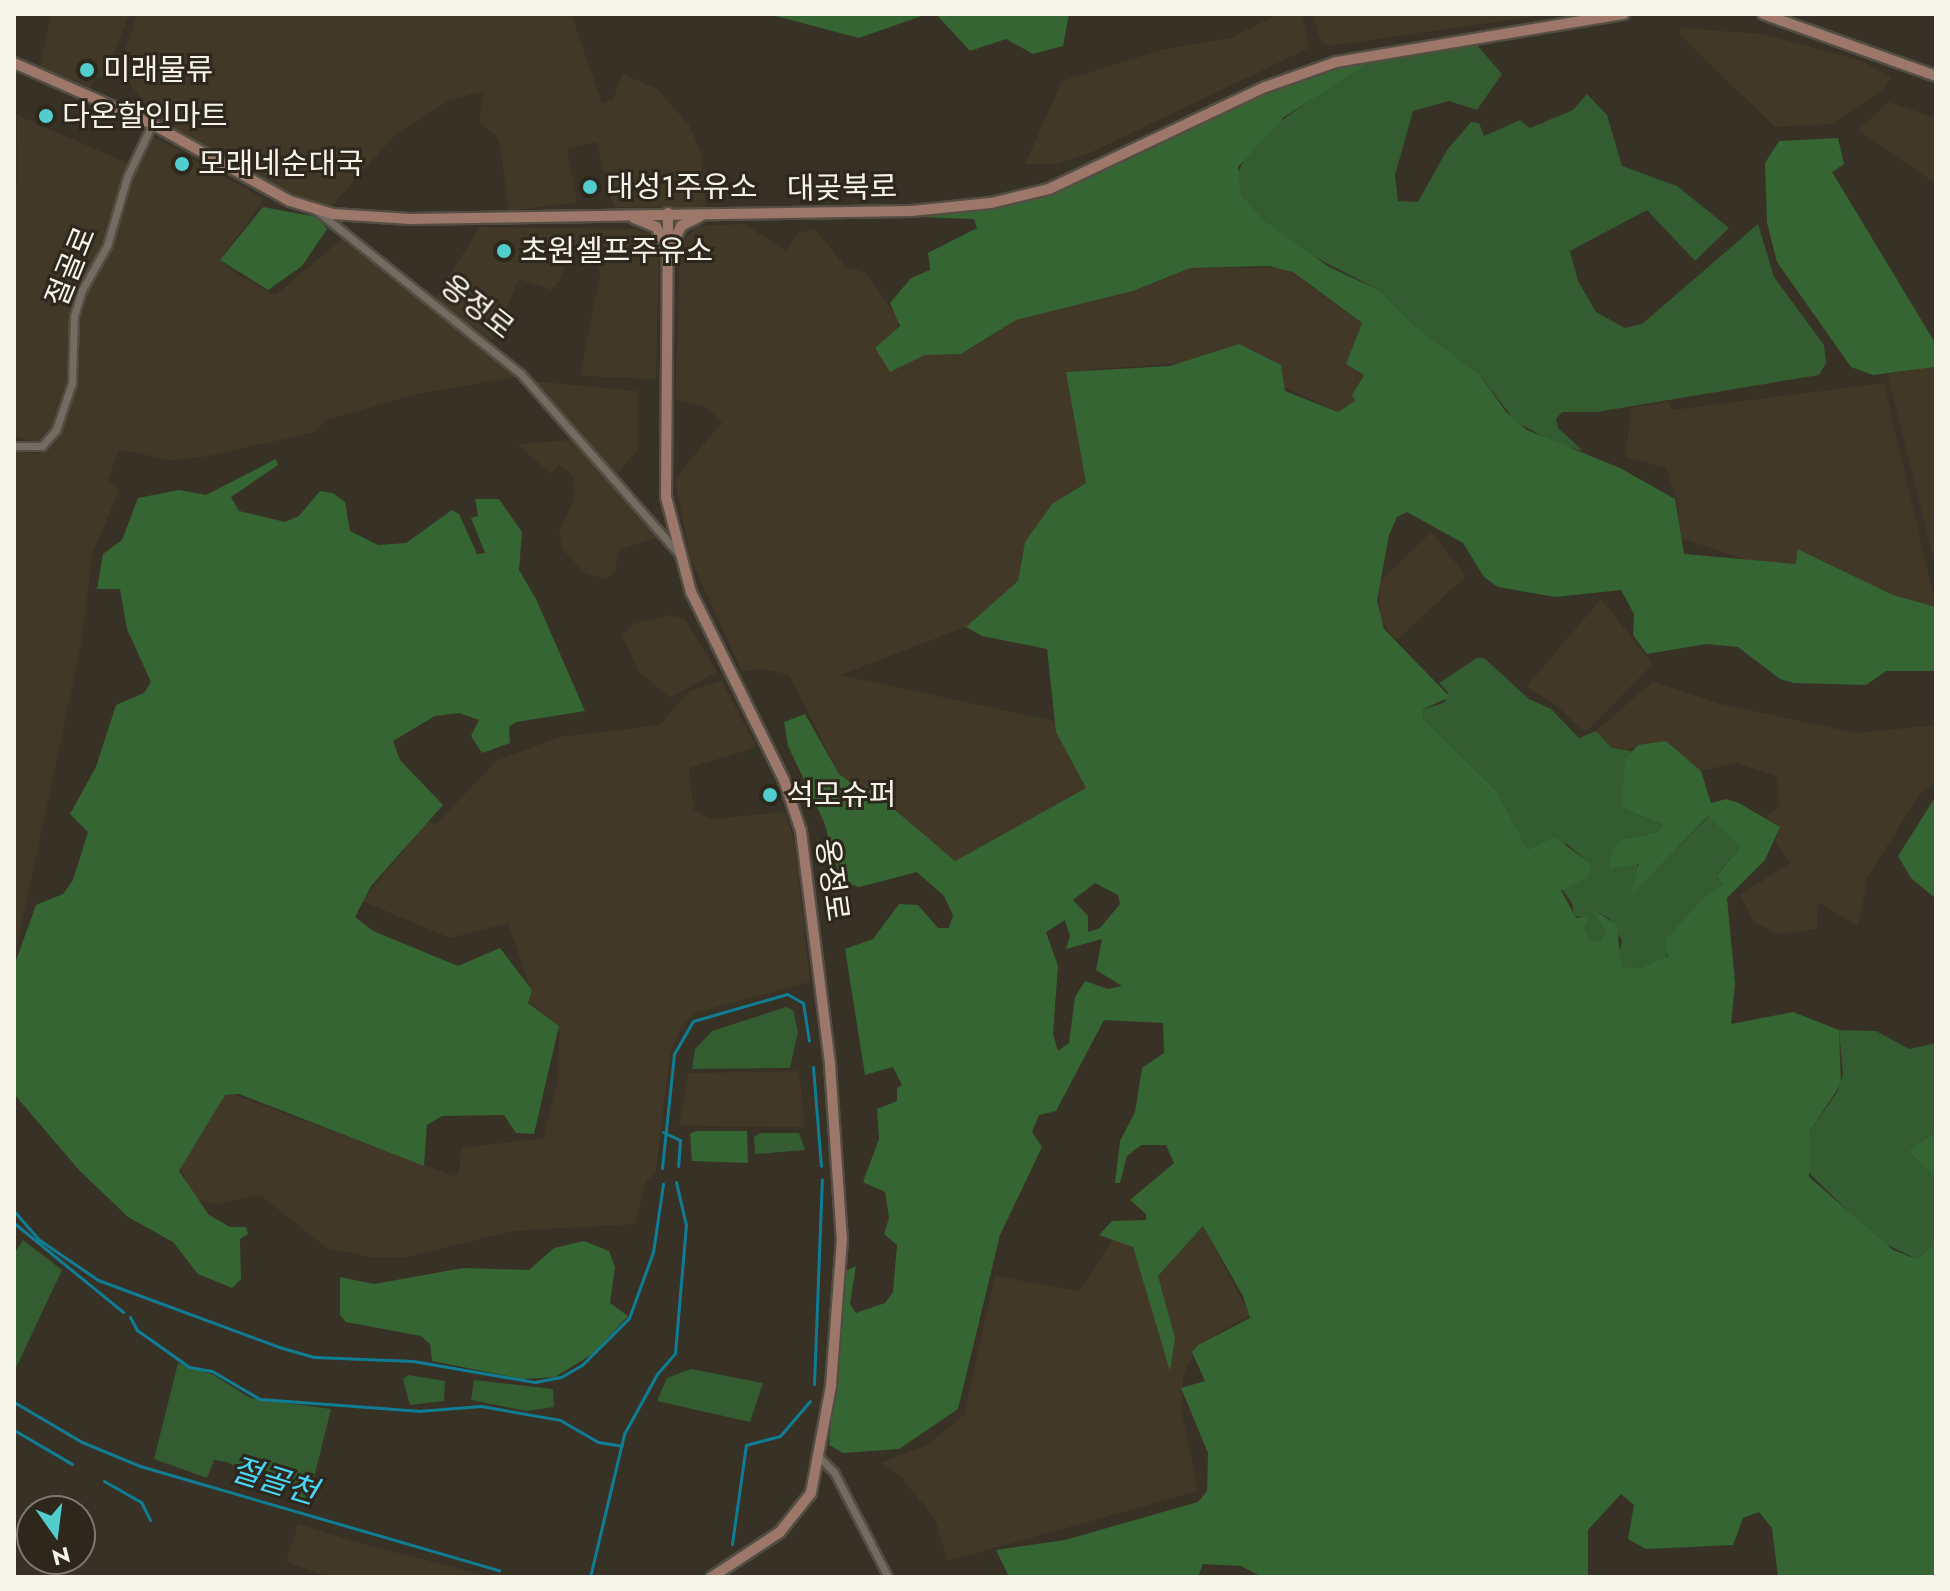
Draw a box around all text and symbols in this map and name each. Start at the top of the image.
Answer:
place label: 미래물류 [103,52,213,88]
marker: 미래물류 [78,61,96,79]
place label: 다온할인마트 [62,98,228,134]
marker: 다온할인마트 [37,107,55,125]
place label: 모래네순대국 [198,146,364,182]
marker: 모래네순대국 [173,155,191,173]
place label: 대성1주유소 [606,169,757,205]
street label: 대곶북로 [786,169,898,207]
marker: 대성1주유소 [581,178,599,196]
street label: 절골로 [39,222,103,312]
place label: 초원셀프주유소 [520,233,713,269]
marker: 초원셀프주유소 [495,242,513,260]
street label: 옹정로 [433,267,521,347]
place label: 석모슈퍼 [786,777,896,813]
marker: 석모슈퍼 [761,786,779,804]
street label: 옹정로 [808,836,856,924]
water label: 절골천 [226,1450,322,1512]
north arrow [16,1495,96,1575]
text: N [49,1539,74,1574]

